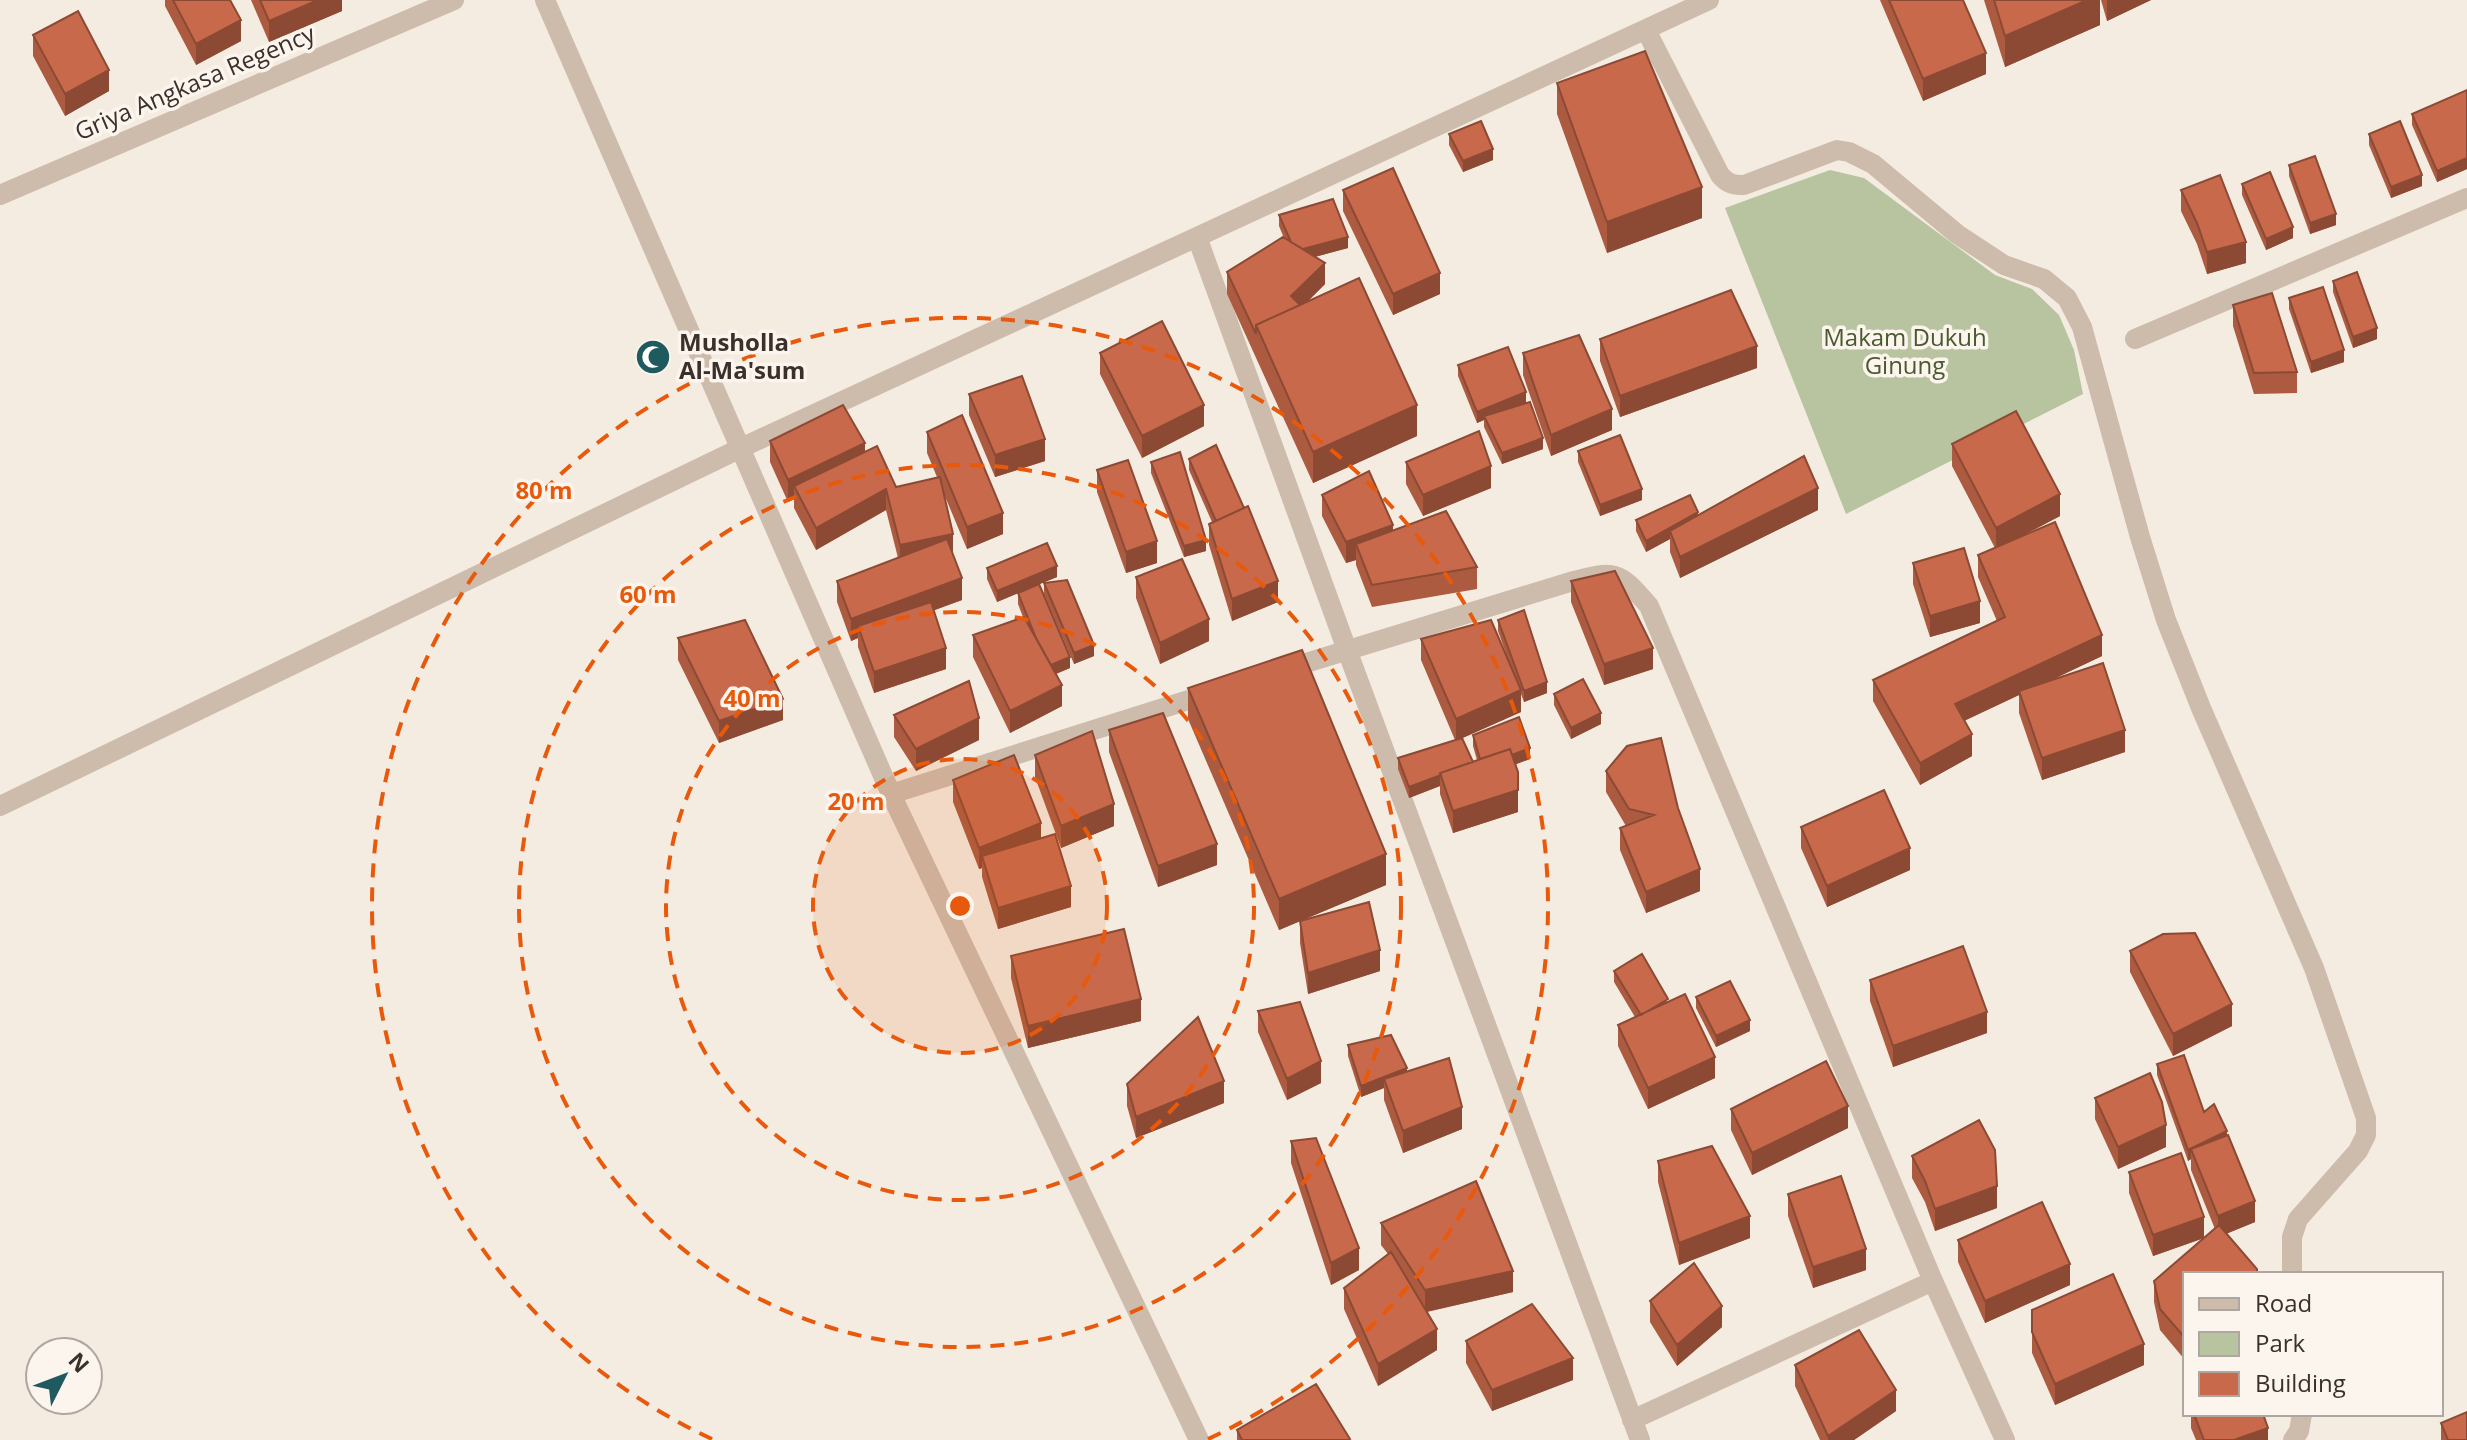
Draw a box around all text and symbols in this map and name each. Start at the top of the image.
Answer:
street label: Griya Angkasa Regency [69,16,320,147]
park label: Makam Dukuh Ginung [1823,320,1987,381]
place label: Musholla Al-Ma'sum [679,325,805,386]
mosque icon: Musholla Al-Ma'sum [634,338,672,376]
text: 80 m [515,473,573,506]
text: 60 m [619,577,677,610]
text: 40 m [723,681,781,714]
text: 20 m [827,784,885,817]
centre of rings [946,892,974,920]
legend [2183,1272,2443,1416]
text: Road [2255,1286,2312,1319]
text: Park [2255,1326,2306,1359]
north arrow [24,1336,104,1416]
text: N [62,1345,97,1379]
text: Building [2255,1366,2346,1399]

